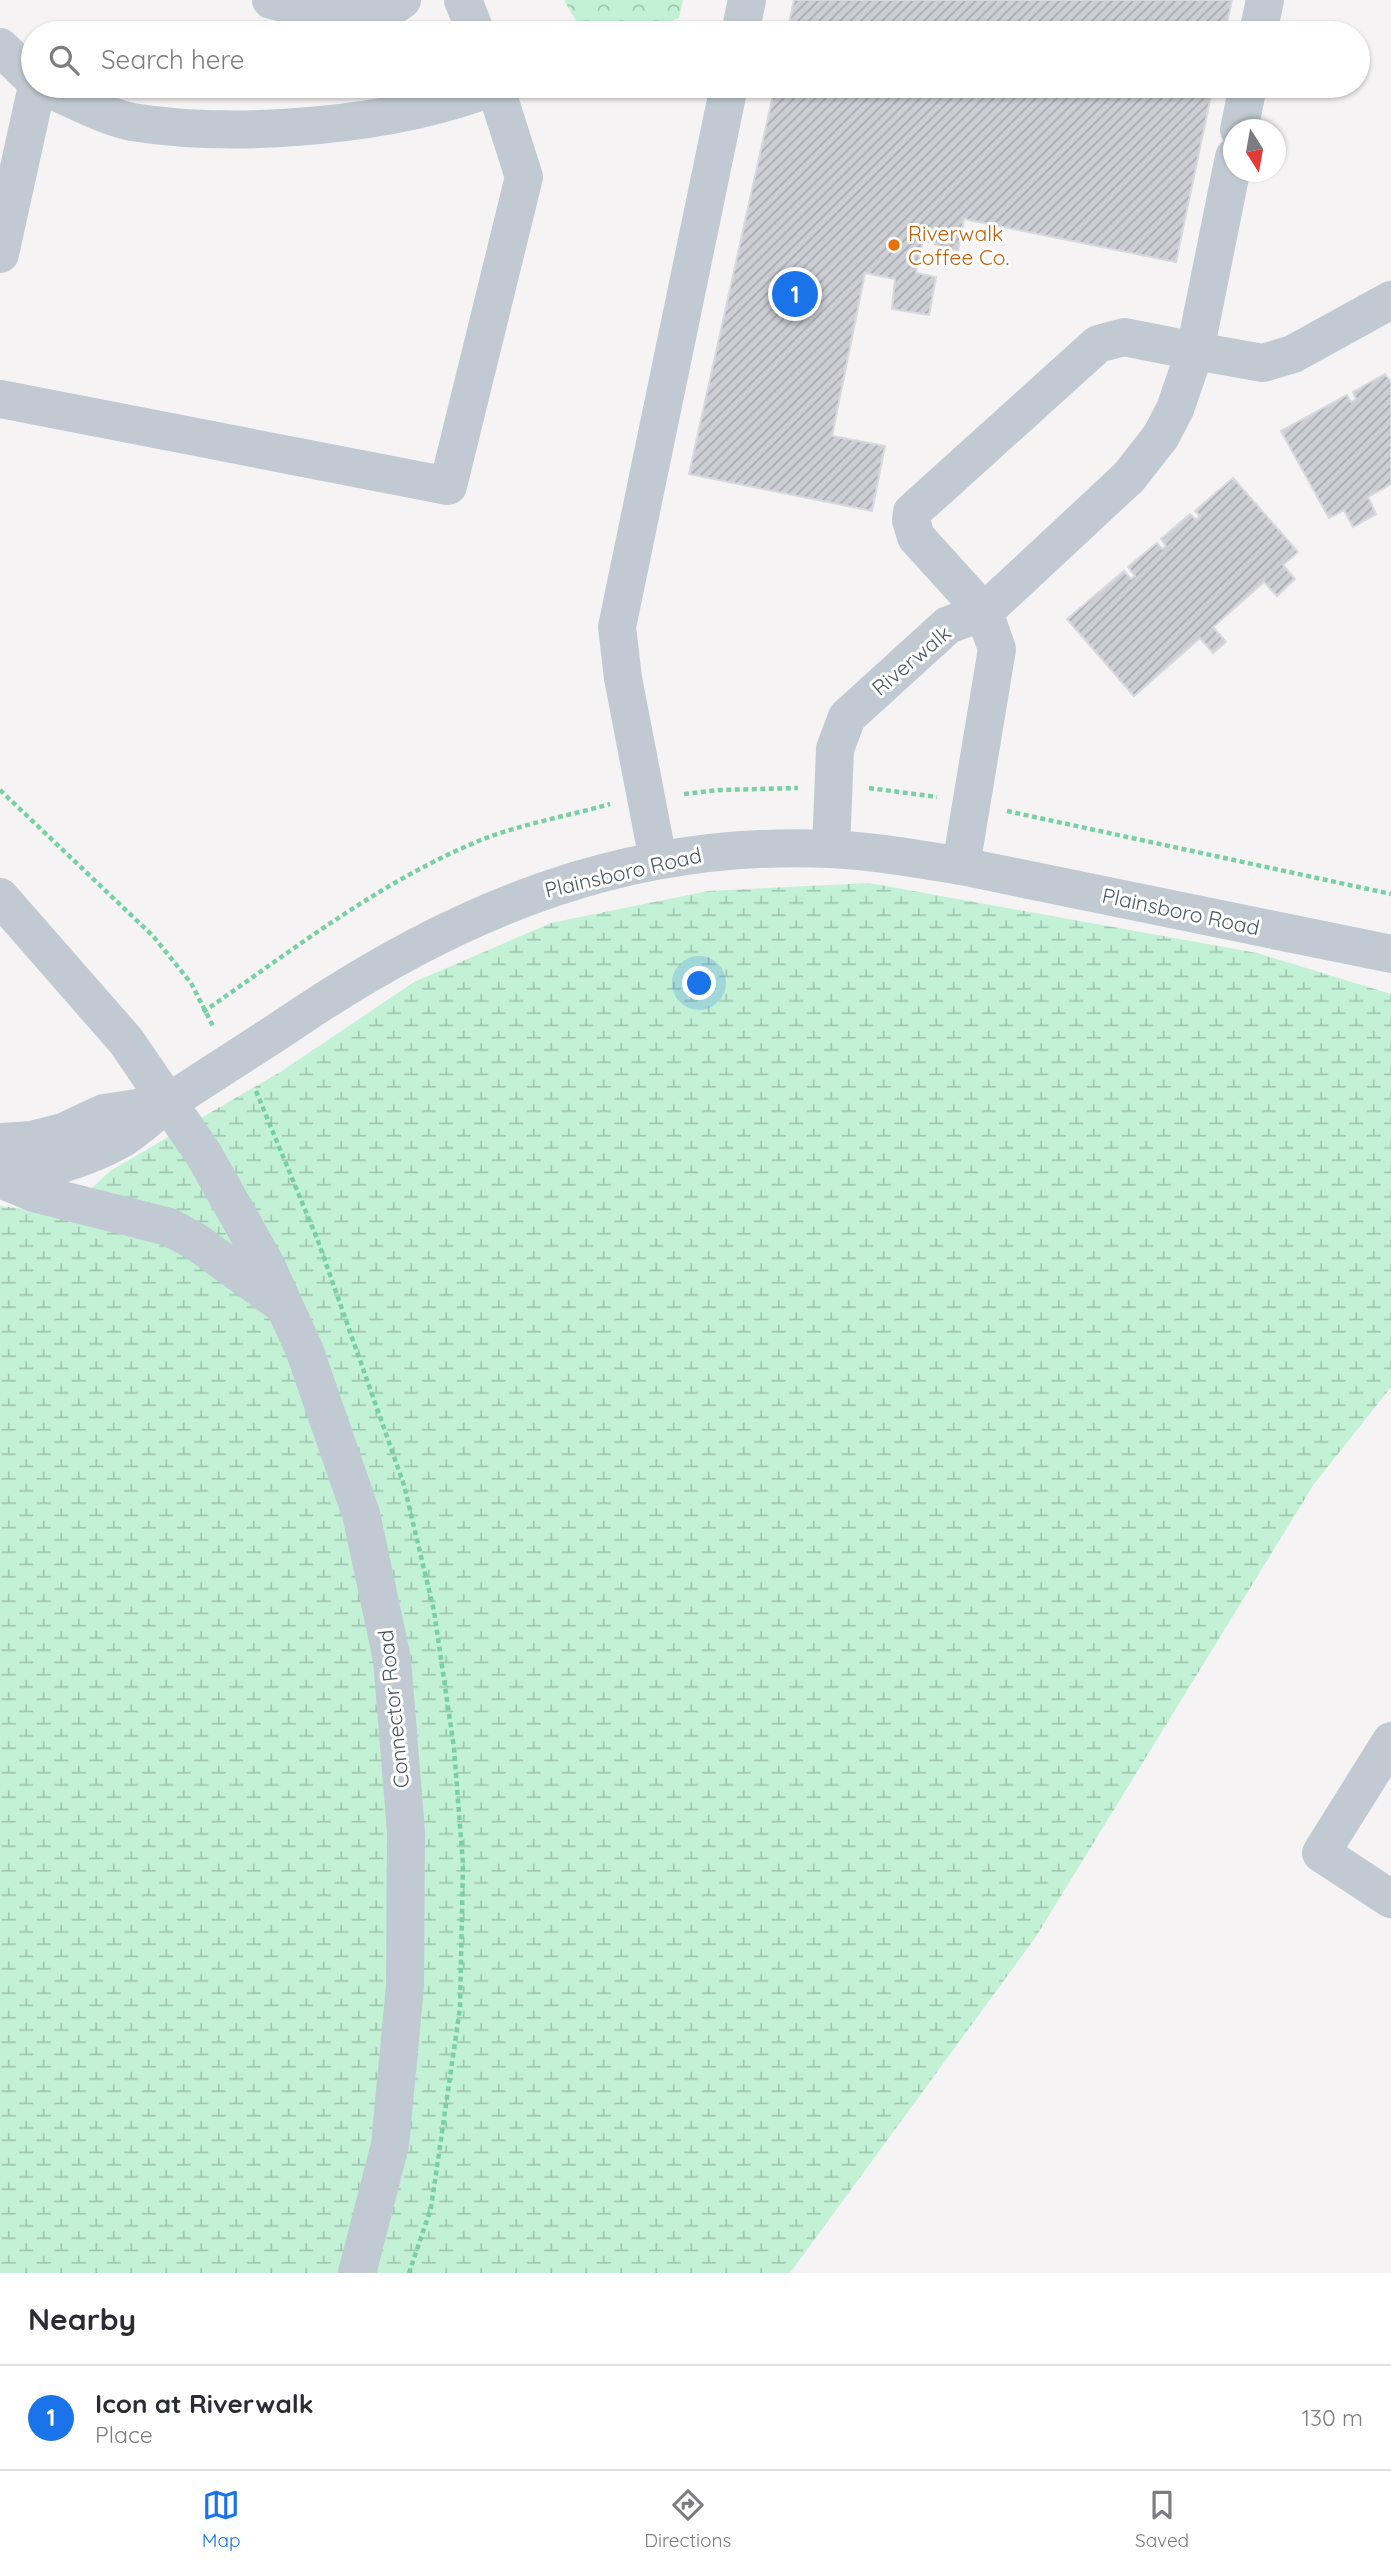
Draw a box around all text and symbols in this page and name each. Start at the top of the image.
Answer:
search box [21,21,1370,98]
icon: search [45,41,83,79]
text: Search here [101,43,245,76]
north arrow [1223,119,1286,182]
place label: Riverwalk Coffee Co. [908,220,1009,270]
marker: Riverwalk Coffee Co. [886,237,902,253]
pin: 1 [772,268,818,320]
street label: Riverwalk [866,619,956,701]
street label: Plainsboro Road [542,841,704,903]
street label: Plainsboro Road [1100,882,1262,940]
your location [682,966,716,1000]
street label: Connector Road [372,1629,414,1789]
text: Nearby [28,2300,136,2338]
text: Icon at Riverwalk [95,2387,314,2420]
text: 1 [47,2403,55,2432]
text: 130 m [1301,2403,1363,2432]
text: Place [95,2420,153,2449]
tab: Map [202,2486,241,2552]
tab: Directions [644,2486,731,2552]
tab: Saved [1135,2486,1189,2552]

